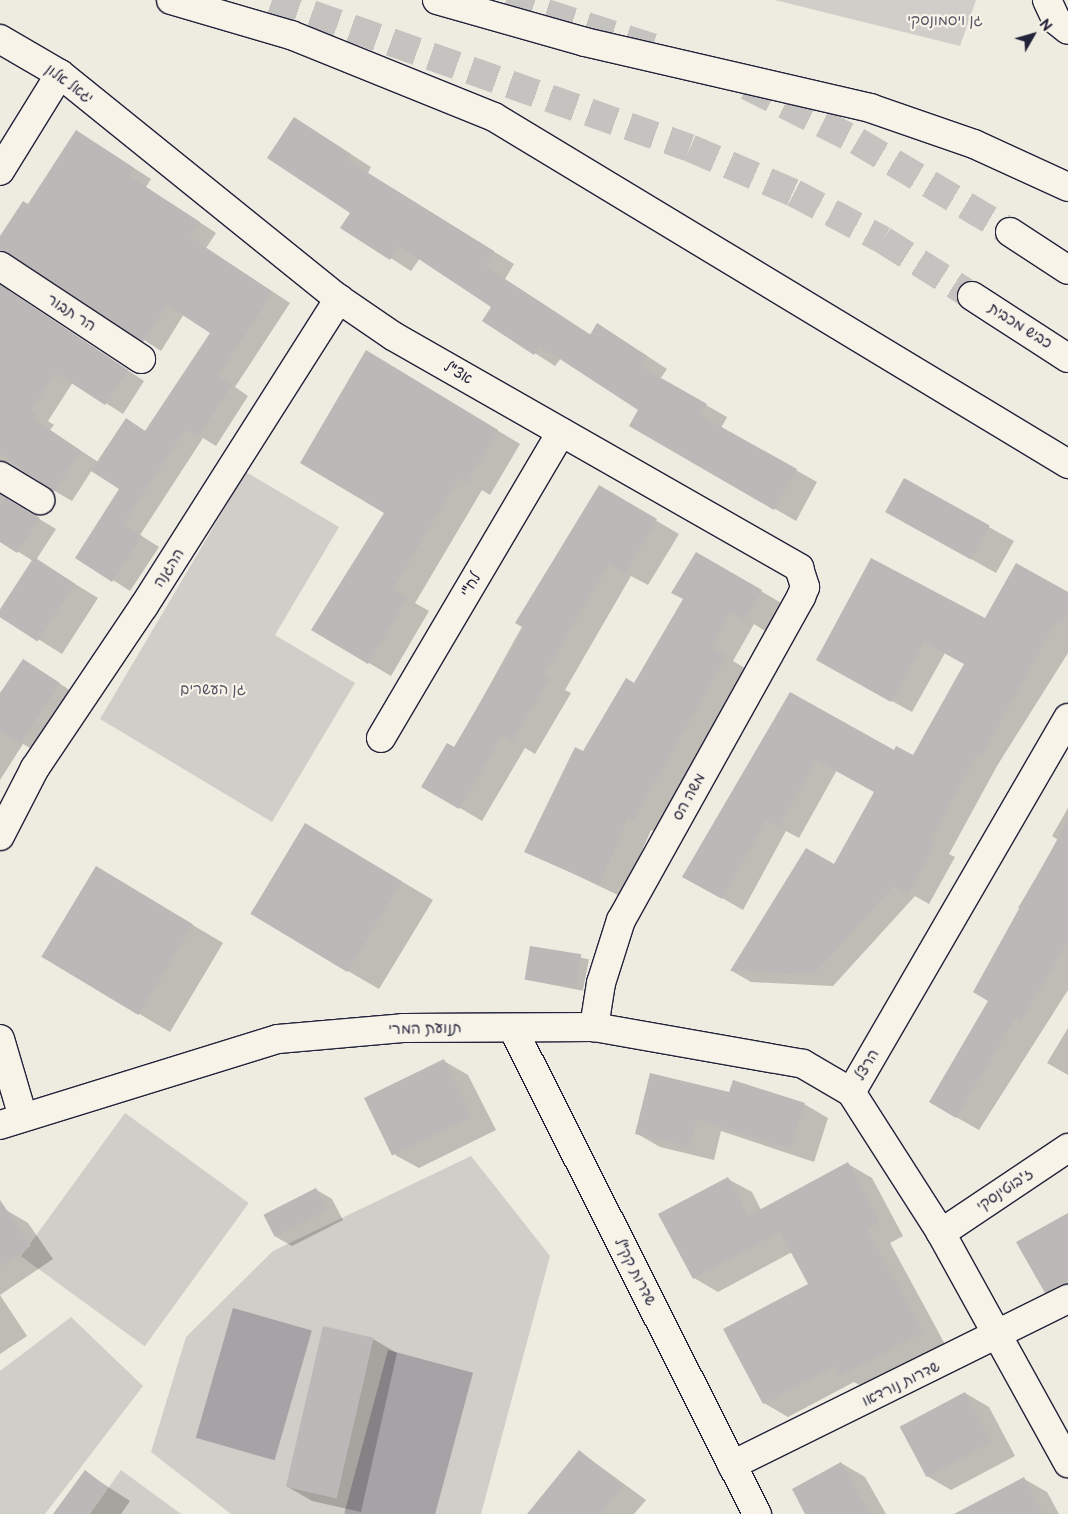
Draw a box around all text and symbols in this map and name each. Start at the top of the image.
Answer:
north arrow [1008,10,1058,60]
park label: גן ויסמונסקי [907,12,983,30]
text: N [1035,16,1055,35]
street label: יגאל אלון [41,61,97,107]
street label: הר תבור [43,291,99,335]
street label: כביש מכבית [985,299,1055,353]
street label: אצ"ל [440,358,476,388]
street label: ההגנה [150,545,188,591]
street label: לח"י [457,570,485,600]
park label: גן העשרים [180,681,246,699]
street label: משה הס [669,770,709,824]
street label: תנועת המרי [388,1019,462,1039]
street label: הרצל [851,1046,883,1084]
street label: ז'בוטינסקי [973,1165,1037,1215]
street label: שדרות קק"ל [610,1235,660,1309]
street label: שדרות נורדאו [859,1357,943,1411]

